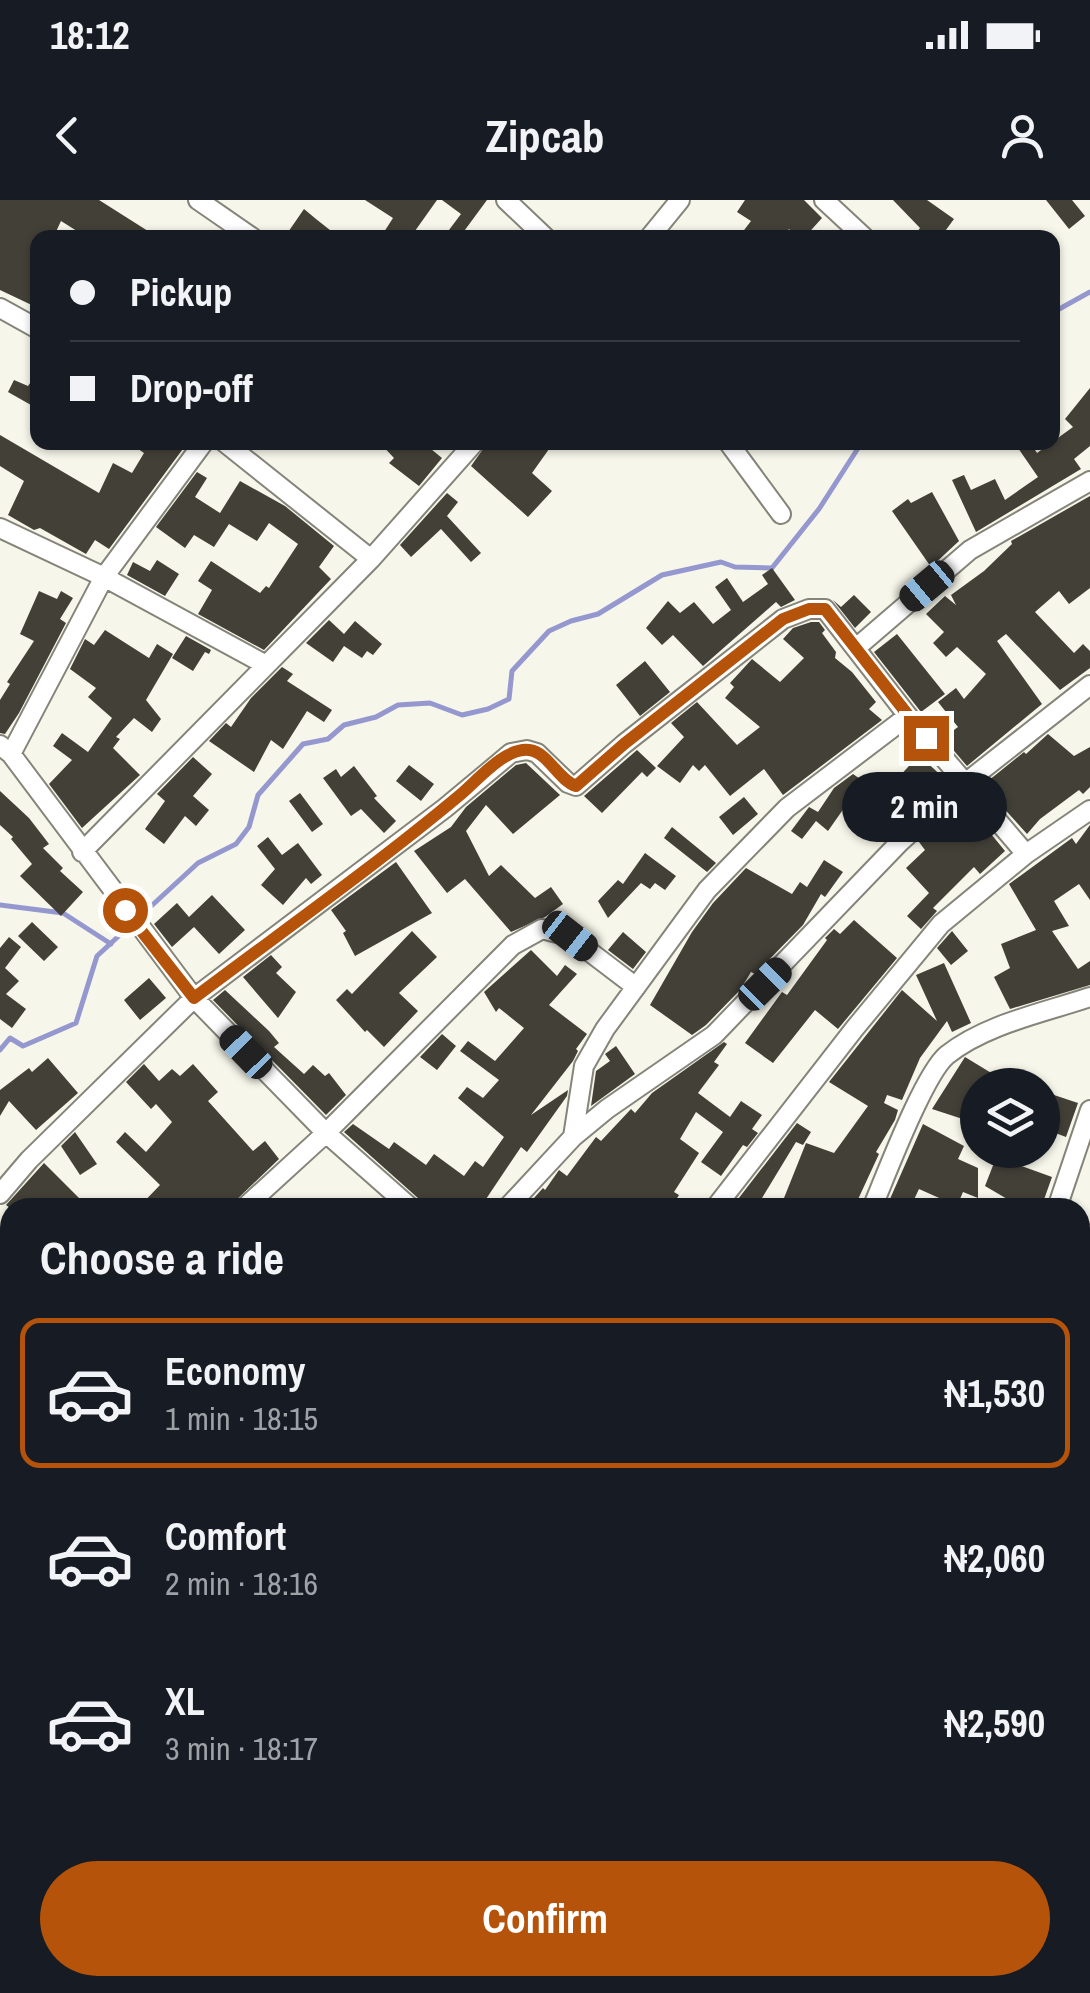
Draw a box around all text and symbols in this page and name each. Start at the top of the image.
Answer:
text: 18:12 [50,10,130,61]
text: Zipcab [486,105,604,166]
icon: back [40,108,95,163]
icon: person [995,108,1050,163]
text: Pickup [130,267,232,318]
text: Drop-off [130,363,253,414]
car [894,555,960,617]
route end [904,716,949,761]
callout: 2 min [844,773,1008,843]
text: 2 min [890,785,959,828]
route start [103,888,148,933]
car [537,906,603,966]
car [733,952,797,1016]
car [214,1020,278,1084]
map controls [960,1068,1060,1168]
button: layers [960,1068,1060,1168]
text: Choose a ride [40,1227,284,1288]
text: Economy [165,1346,305,1397]
icon: car [45,1348,135,1438]
text: ₦1,530 [945,1368,1045,1419]
text: 1 min · 18:15 [165,1397,318,1440]
text: Comfort [165,1511,286,1562]
icon: car [45,1513,135,1603]
text: ₦2,060 [945,1533,1045,1584]
text: 2 min · 18:16 [165,1562,318,1605]
text: XL [165,1676,205,1727]
icon: car [45,1678,135,1768]
text: ₦2,590 [945,1698,1045,1749]
text: 3 min · 18:17 [165,1727,318,1770]
button: Confirm [40,1861,1050,1976]

